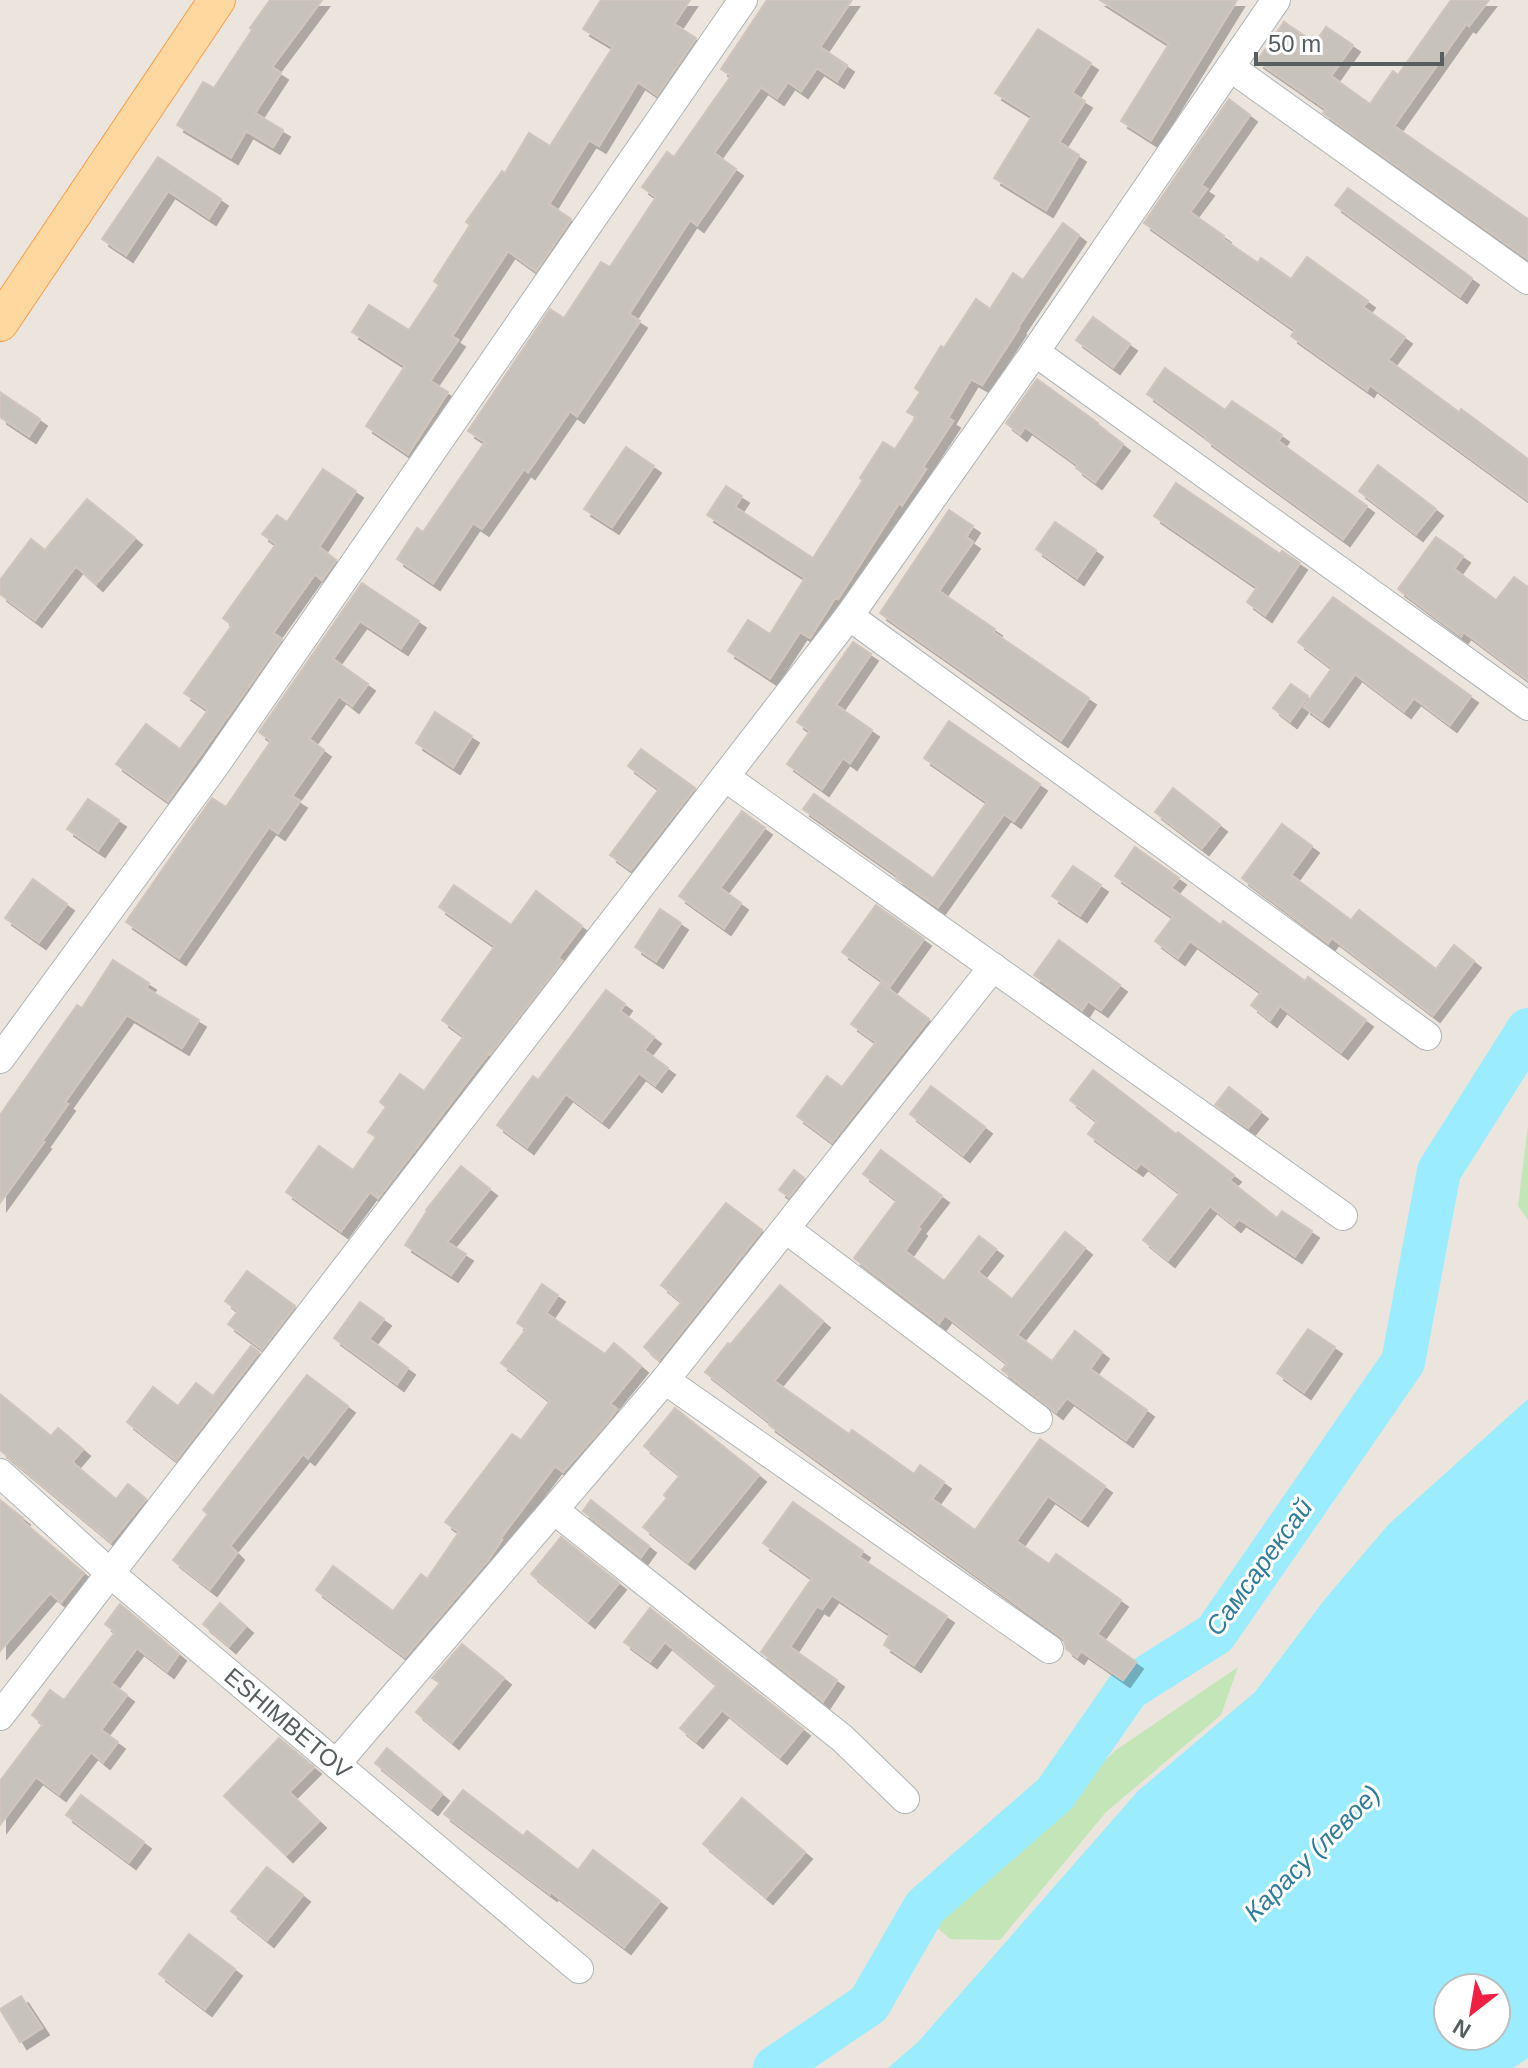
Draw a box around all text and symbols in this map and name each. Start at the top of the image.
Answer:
scale bar [1256,16,1442,66]
text: 50 m [1268,30,1321,57]
water label: Самсарексай [1199,1493,1319,1641]
street label: ESHIMBETOV [219,1662,357,1784]
water label: Карасу (левое) [1238,1779,1386,1927]
north arrow [1432,1972,1512,2052]
text: N [1449,2014,1475,2044]

